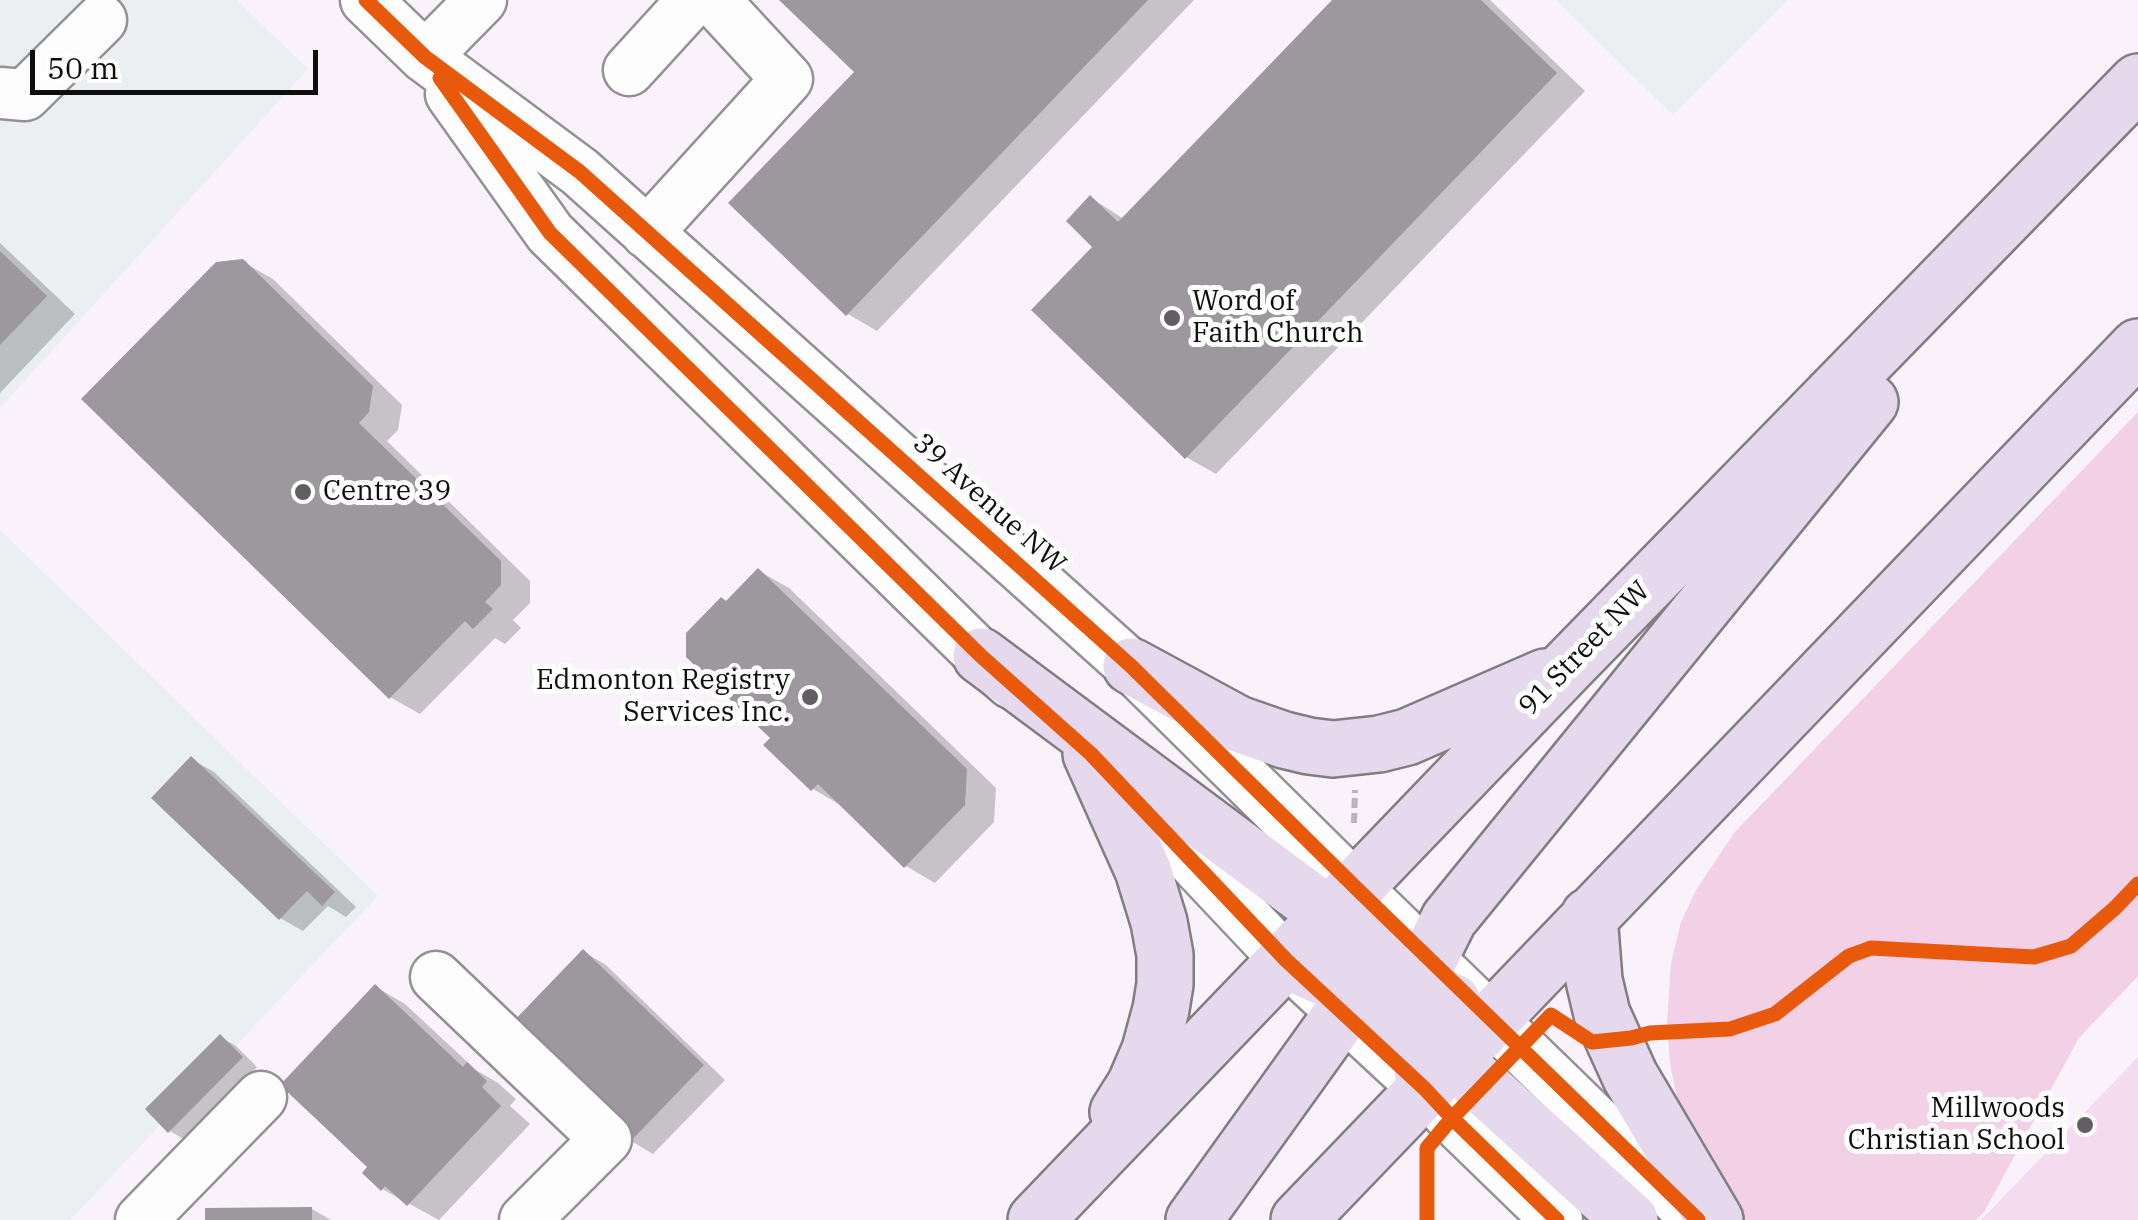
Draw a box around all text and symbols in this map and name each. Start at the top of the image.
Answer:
scale bar [35,30,322,92]
text: 50 m [47,48,119,87]
place label: Word of Faith Church [1192,285,1364,351]
marker: Word of Faith Church [1161,307,1183,329]
street label: 39 Avenue NW [906,427,1072,581]
place label: Centre 39 [323,475,451,509]
marker: Centre 39 [292,481,314,503]
street label: 91 Street NW [1512,575,1658,723]
place label: Edmonton Registry Services Inc. [536,664,790,730]
marker: Edmonton Registry Services Inc. [799,686,821,708]
place label: Millwoods Christian School [1848,1092,2065,1158]
marker: Millwoods Christian School [2074,1114,2096,1136]

